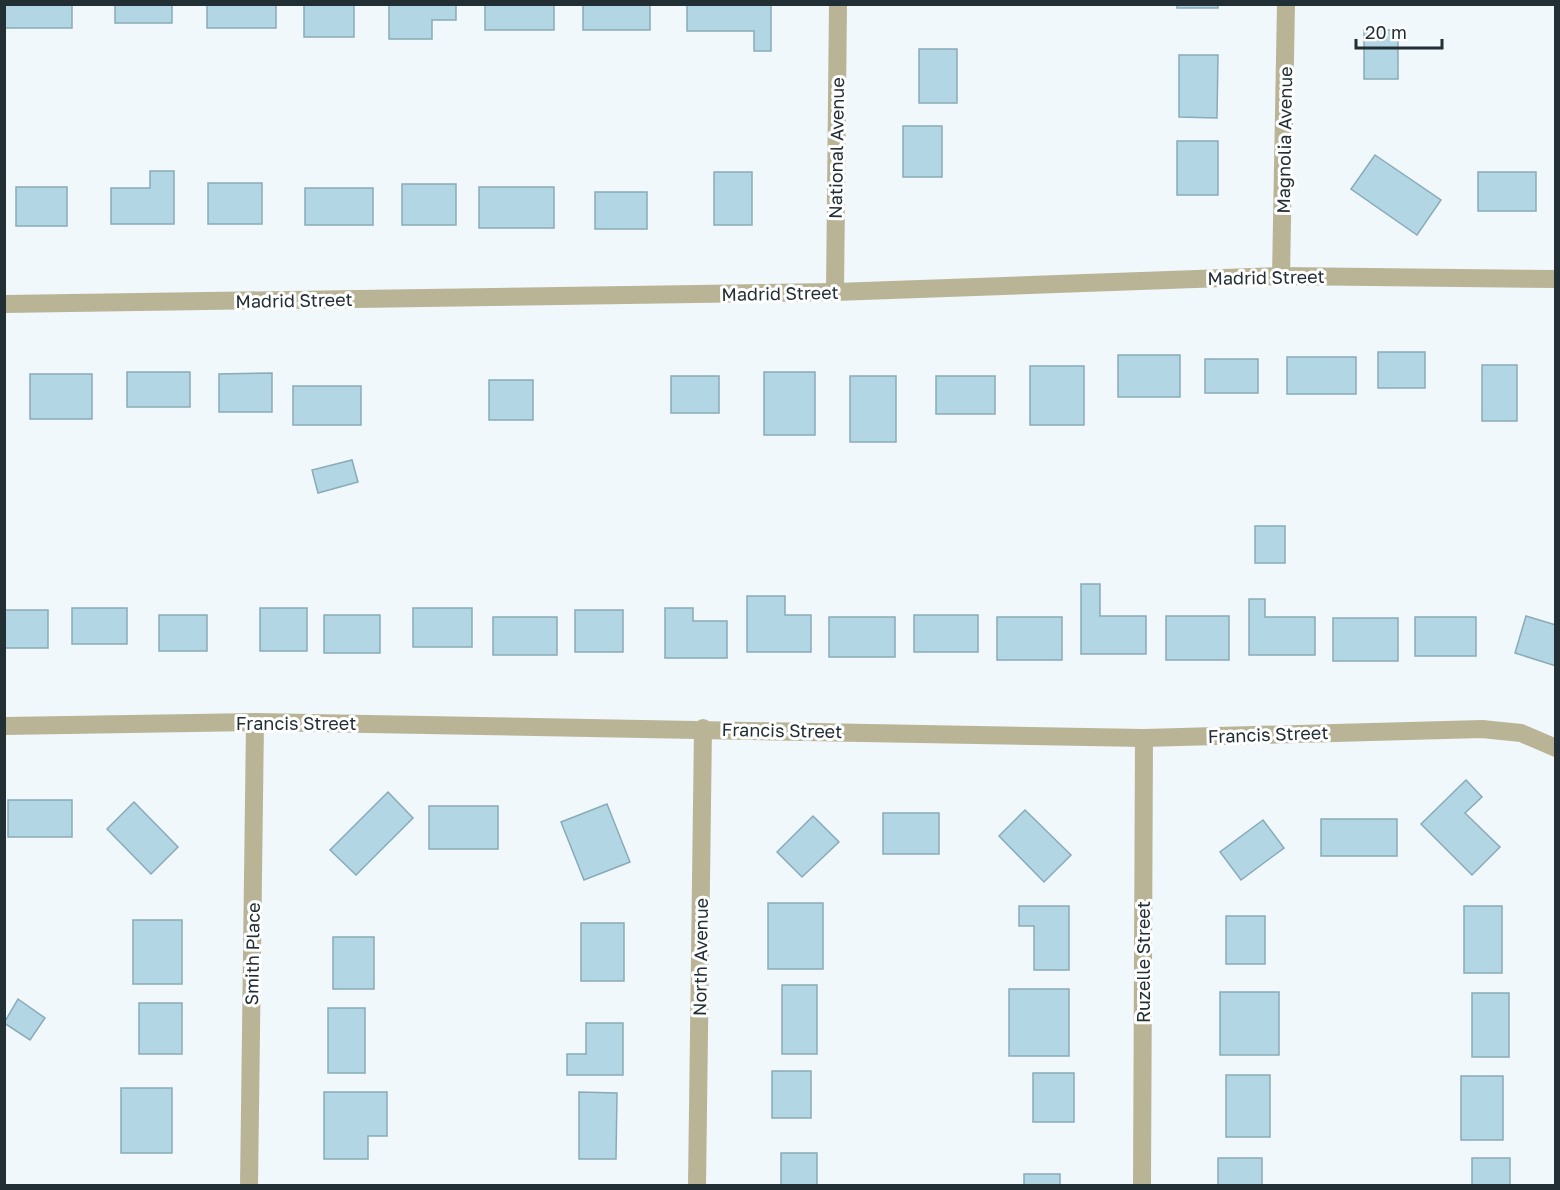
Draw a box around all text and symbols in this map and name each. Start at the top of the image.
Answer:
scale bar [1356,12,1442,50]
text: 20 m [1365,21,1407,43]
street label: Magnolia Avenue [1272,66,1296,214]
street label: National Avenue [824,77,848,219]
street label: Madrid Street [1207,265,1325,289]
street label: Madrid Street [721,281,839,305]
street label: Madrid Street [235,288,353,312]
street label: Francis Street [236,712,356,734]
street label: Francis Street [721,718,843,742]
street label: Francis Street [1207,721,1329,747]
street label: North Avenue [688,898,712,1016]
street label: Ruzelle Street [1132,901,1154,1023]
street label: Smith Place [240,902,264,1006]

